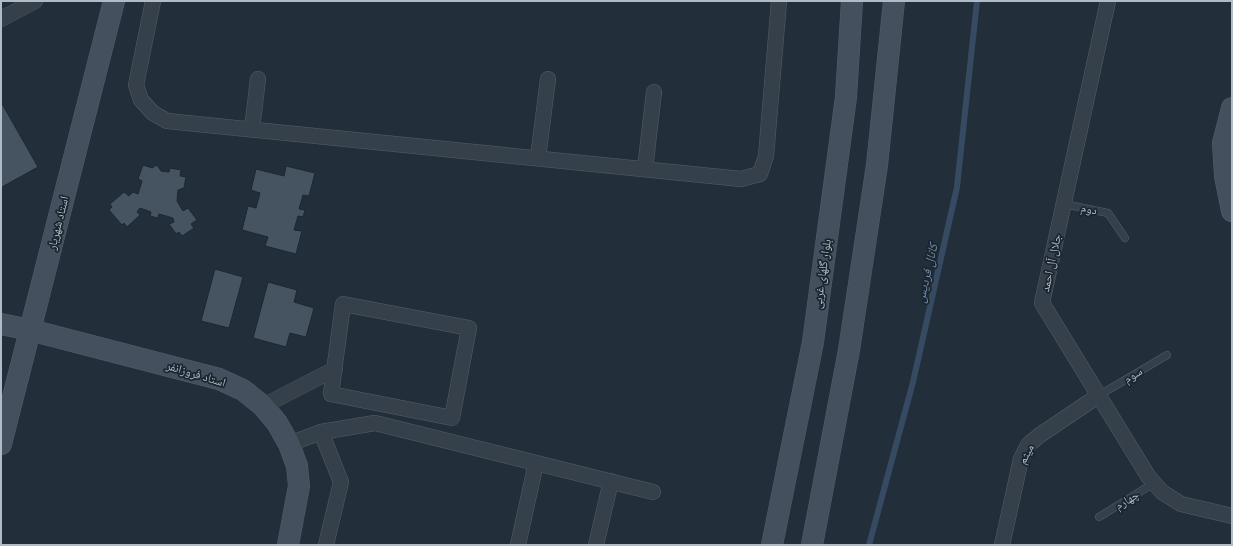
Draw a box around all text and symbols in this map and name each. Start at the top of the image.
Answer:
street label: استاد شهریار [44,195,72,252]
street label: دوم [1079,200,1099,219]
street label: جلال آل احمد [1038,232,1064,293]
street label: بلوار گلهای غربی [810,238,834,310]
water label: کانال فردیس [912,240,942,304]
street label: استاد فروزانفر [164,358,228,389]
street label: سوم [1121,364,1146,387]
street label: میثم [1015,442,1038,467]
street label: چهارم [1112,487,1142,513]

